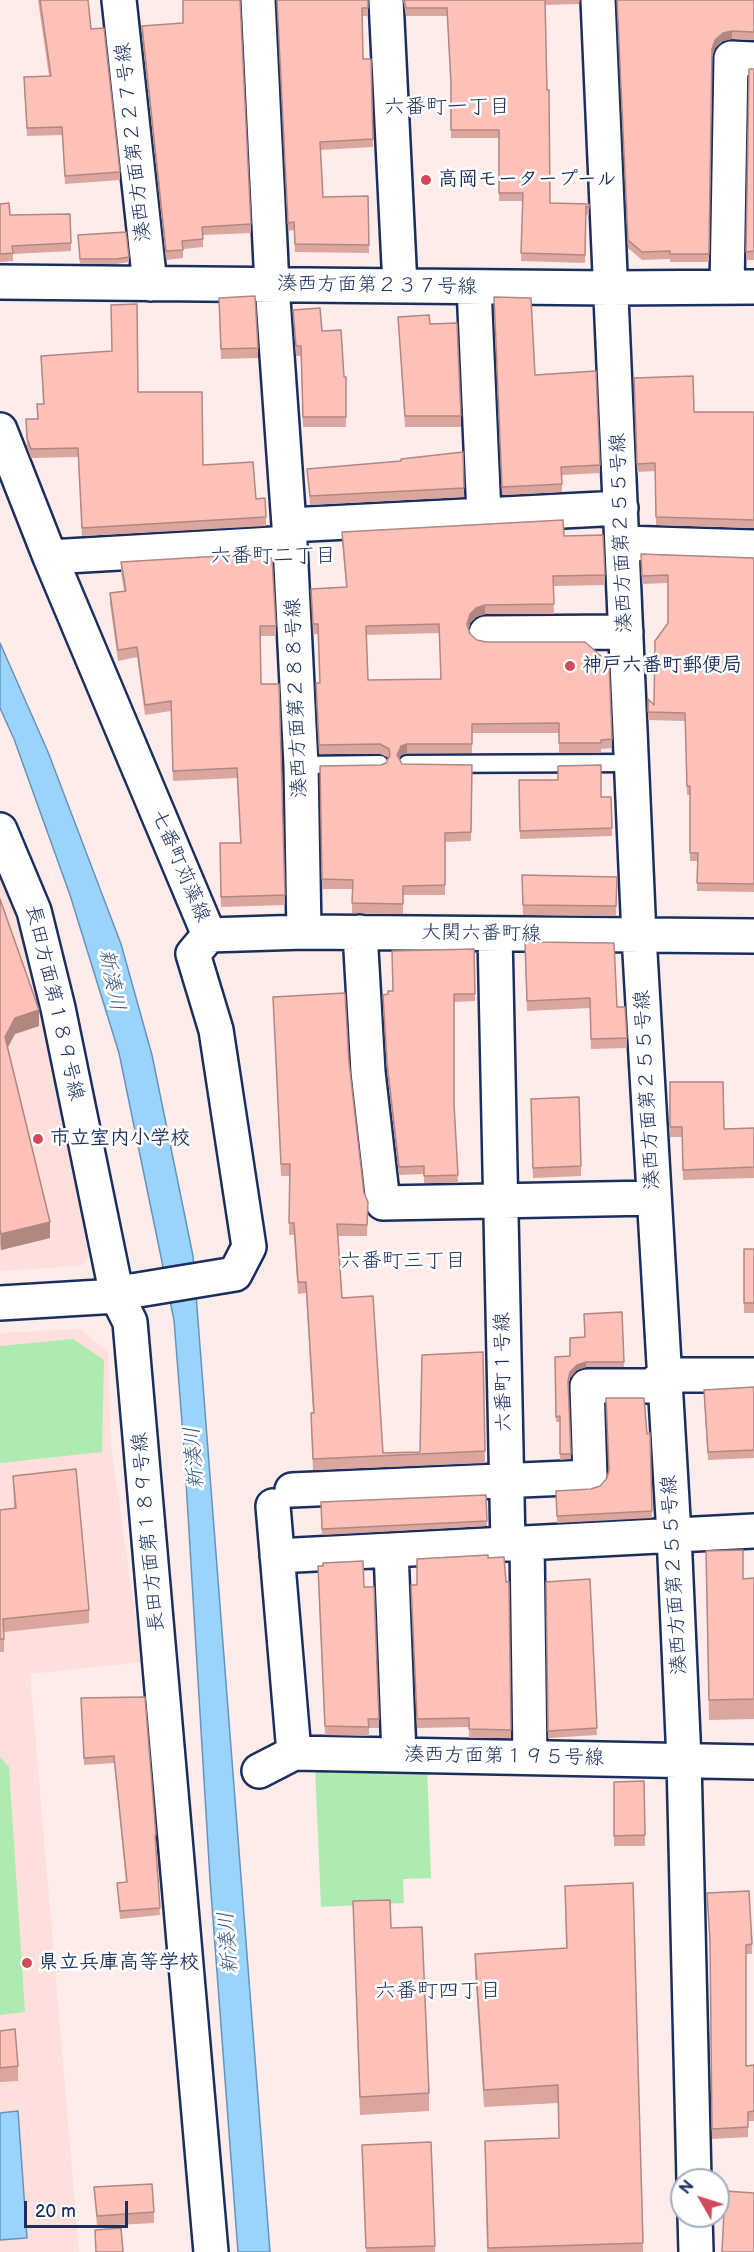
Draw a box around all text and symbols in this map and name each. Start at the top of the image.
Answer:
street label: 湊西方面第２２７号線 [112,41,156,243]
district label: 六番町一丁目 [384,95,510,121]
place label: 高岡モータープール [438,168,617,192]
marker: 高岡モータープール [419,173,433,187]
street label: 湊西方面第２３７号線 [277,272,477,300]
street label: 湊西方面第２５５号線 [607,433,637,633]
district label: 六番町二丁目 [210,544,336,570]
street label: 湊西方面第２８８号線 [282,598,312,798]
place label: 神戸六番町郵便局 [582,654,742,678]
marker: 神戸六番町郵便局 [563,659,577,673]
street label: 七番町苅藻線 [146,806,214,926]
street label: 長田方面第１８９号線 [20,903,88,1103]
street label: 大関六番町線 [421,921,541,947]
water label: 新湊川 [93,947,129,1013]
street label: 湊西方面第２５５号線 [631,990,665,1190]
place label: 市立室内小学校 [50,1127,190,1151]
marker: 市立室内小学校 [31,1132,45,1146]
district label: 六番町三丁目 [340,1249,466,1275]
street label: 六番町１号線 [491,1312,517,1432]
water label: 新湊川 [180,1426,210,1490]
street label: 長田方面第１８９号線 [128,1431,170,1633]
street label: 湊西方面第２５５号線 [658,1475,692,1675]
street label: 湊西方面第１９５号線 [404,1743,604,1771]
water label: 新湊川 [214,1911,244,1975]
place label: 県立兵庫高等学校 [39,1951,199,1975]
marker: 県立兵庫高等学校 [20,1956,34,1970]
district label: 六番町四丁目 [375,1979,501,2005]
north arrow [670,2168,730,2228]
text: N [676,2177,698,2198]
scale bar [27,2189,130,2227]
text: 20 m [35,2201,76,2222]

